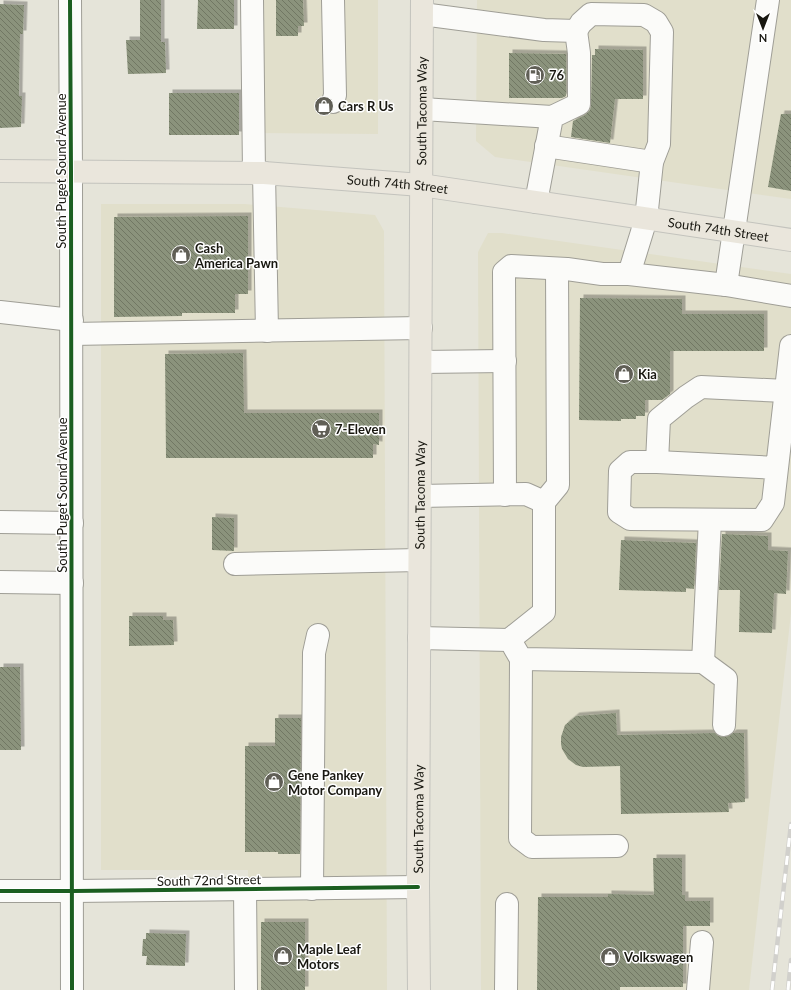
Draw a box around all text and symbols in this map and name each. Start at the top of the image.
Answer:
north arrow [743,8,783,48]
text: N [759,32,767,45]
street label: South Tacoma Way [413,56,430,165]
fuel station icon: 76 [524,64,546,86]
place label: 76 [549,67,565,83]
street label: South Puget Sound Avenue [53,93,69,249]
shop icon: Cars R Us [313,95,335,117]
place label: Cars R Us [338,98,394,114]
street label: South 74th Street [346,171,450,197]
street label: South 74th Street [667,214,770,245]
place label: Cash America Pawn [194,240,278,271]
shop icon: Cash America Pawn [170,244,192,266]
shop icon: Kia [613,363,635,385]
place label: Kia [638,366,657,382]
street label: South Puget Sound Avenue [54,417,70,573]
supermarket icon: 7-Eleven [310,418,332,440]
place label: 7-Eleven [335,421,386,437]
street label: South Tacoma Way [412,440,428,549]
street label: South Tacoma Way [410,764,427,873]
place label: Gene Pankey Motor Company [288,767,382,798]
shop icon: Gene Pankey Motor Company [263,771,285,793]
street label: South 72nd Street [157,871,261,889]
place label: Maple Leaf Motors [297,941,361,972]
shop icon: Maple Leaf Motors [272,945,294,967]
shop icon: Volkswagen [599,946,621,968]
place label: Volkswagen [623,949,693,965]

